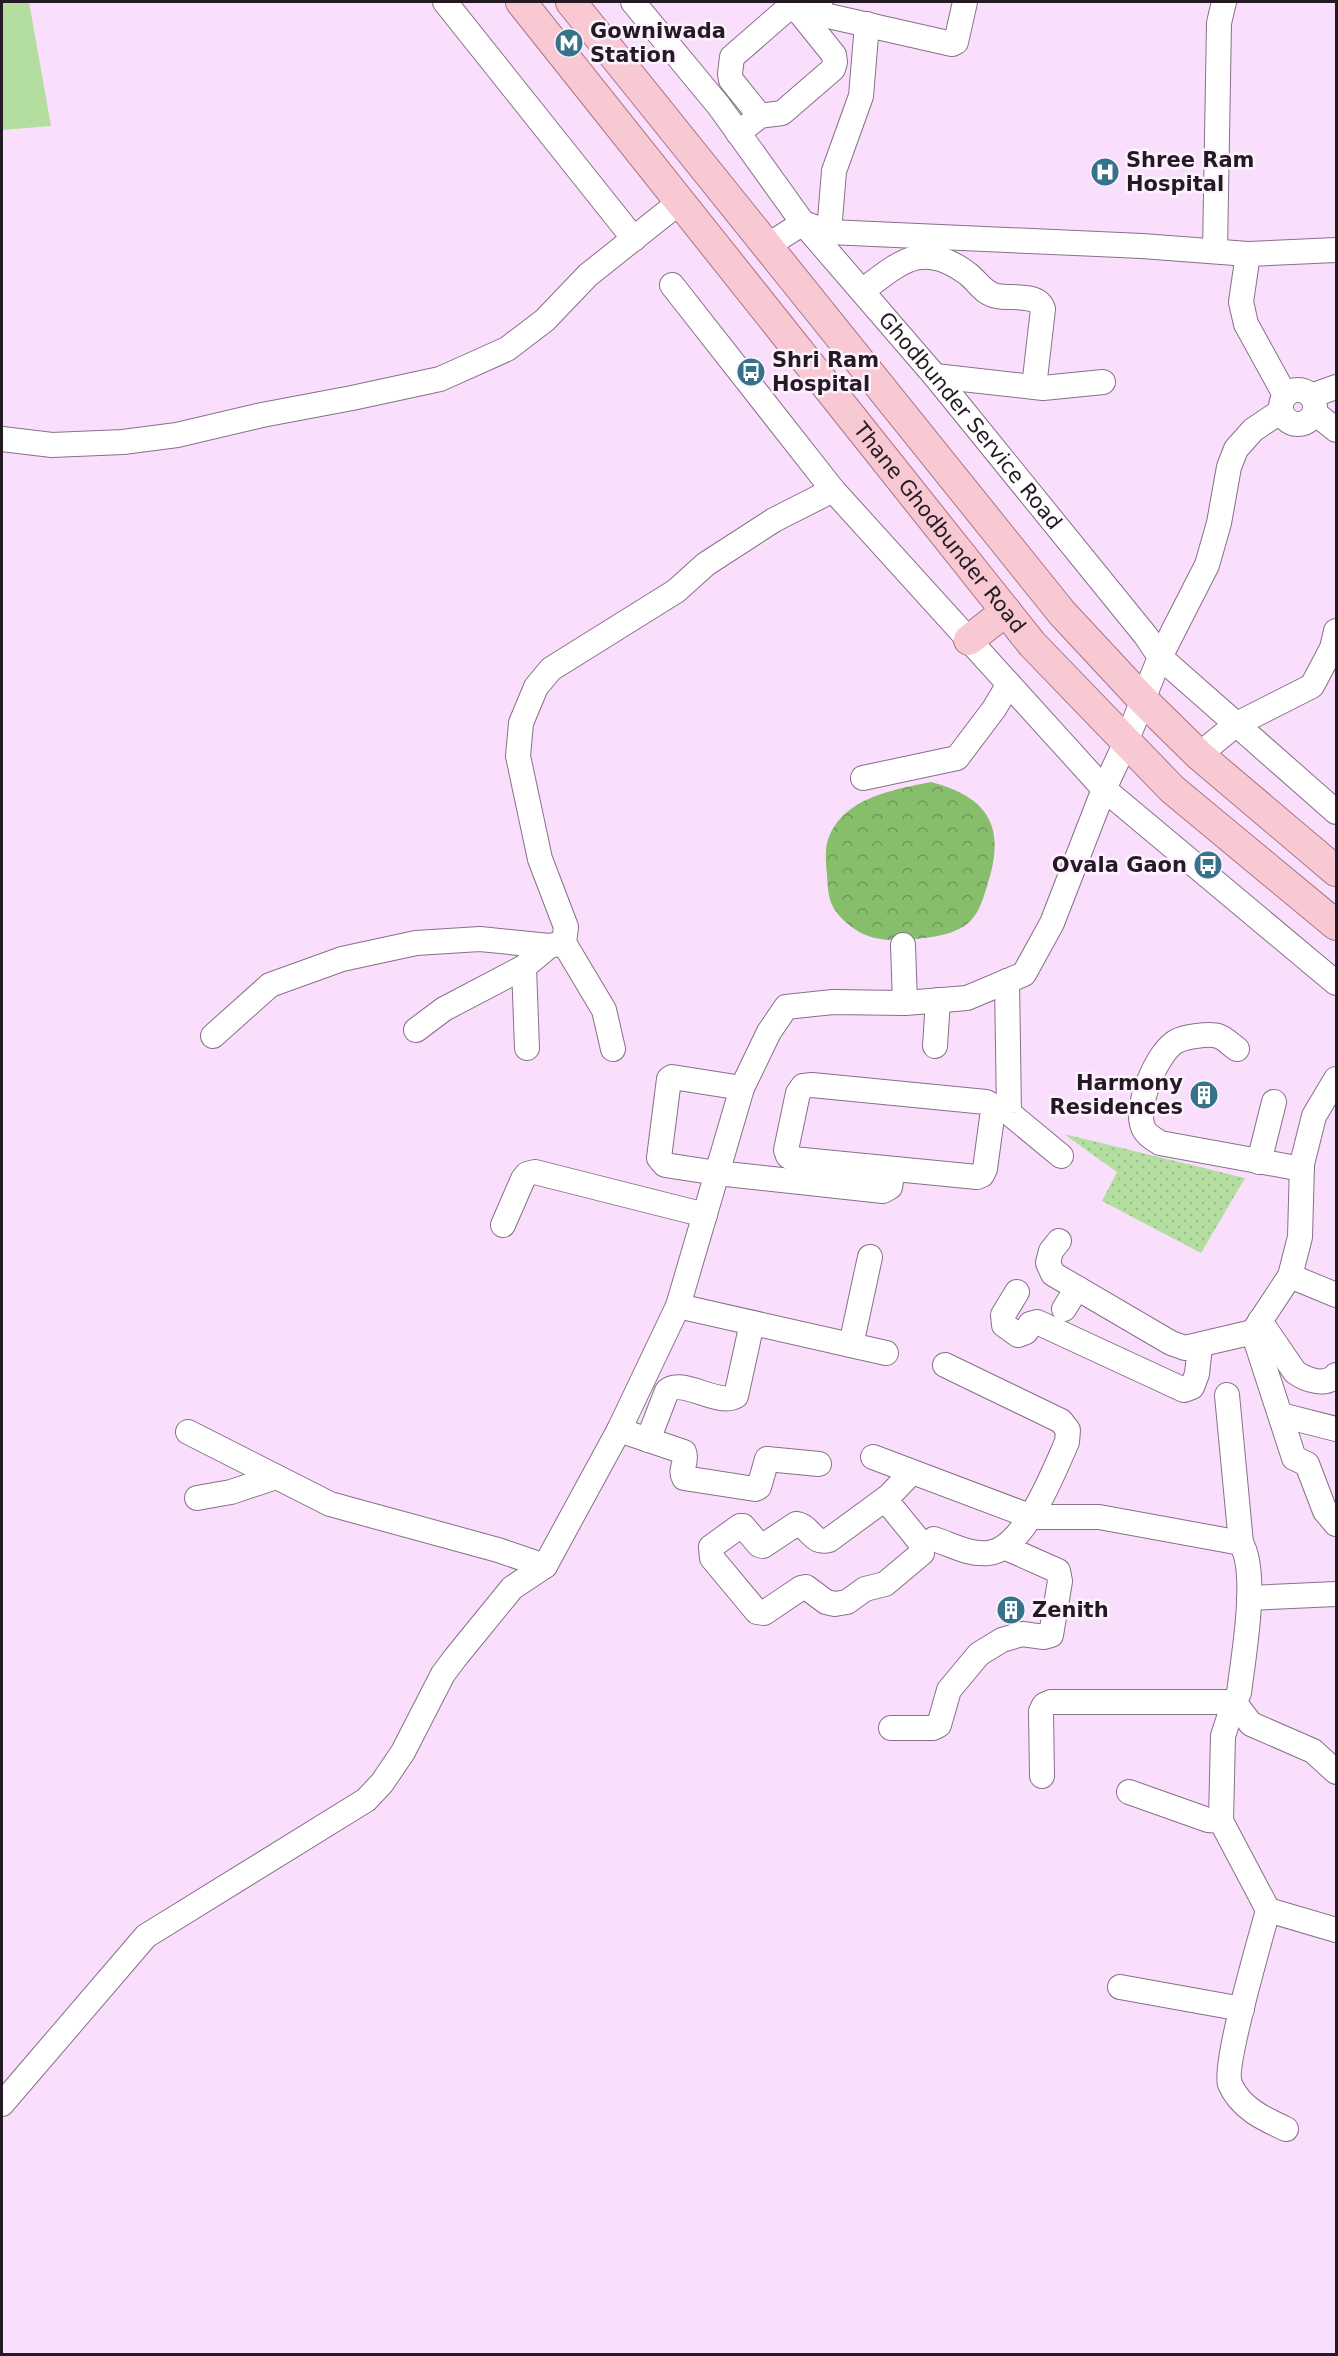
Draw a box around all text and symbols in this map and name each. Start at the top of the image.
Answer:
place label: Gowniwada Station [590,19,726,67]
metro station icon: Gowniwada Station [553,27,585,59]
place label: Shree Ram Hospital [1126,148,1254,196]
hospital icon: Shree Ram Hospital [1089,156,1121,188]
street label: Ghodbunder Service Road [873,307,1067,534]
place label: Shri Ram Hospital [772,348,879,396]
bus stop icon: Shri Ram Hospital [735,356,767,388]
street label: Thane Ghodbunder Road [848,417,1030,638]
bus stop icon: Ovala Gaon [1192,849,1224,881]
place label: Ovala Gaon [1052,853,1187,877]
place label: Harmony Residences [1049,1071,1183,1119]
building icon: Harmony Residences [1188,1079,1220,1111]
building icon: Zenith [995,1594,1027,1626]
place label: Zenith [1032,1598,1109,1622]

